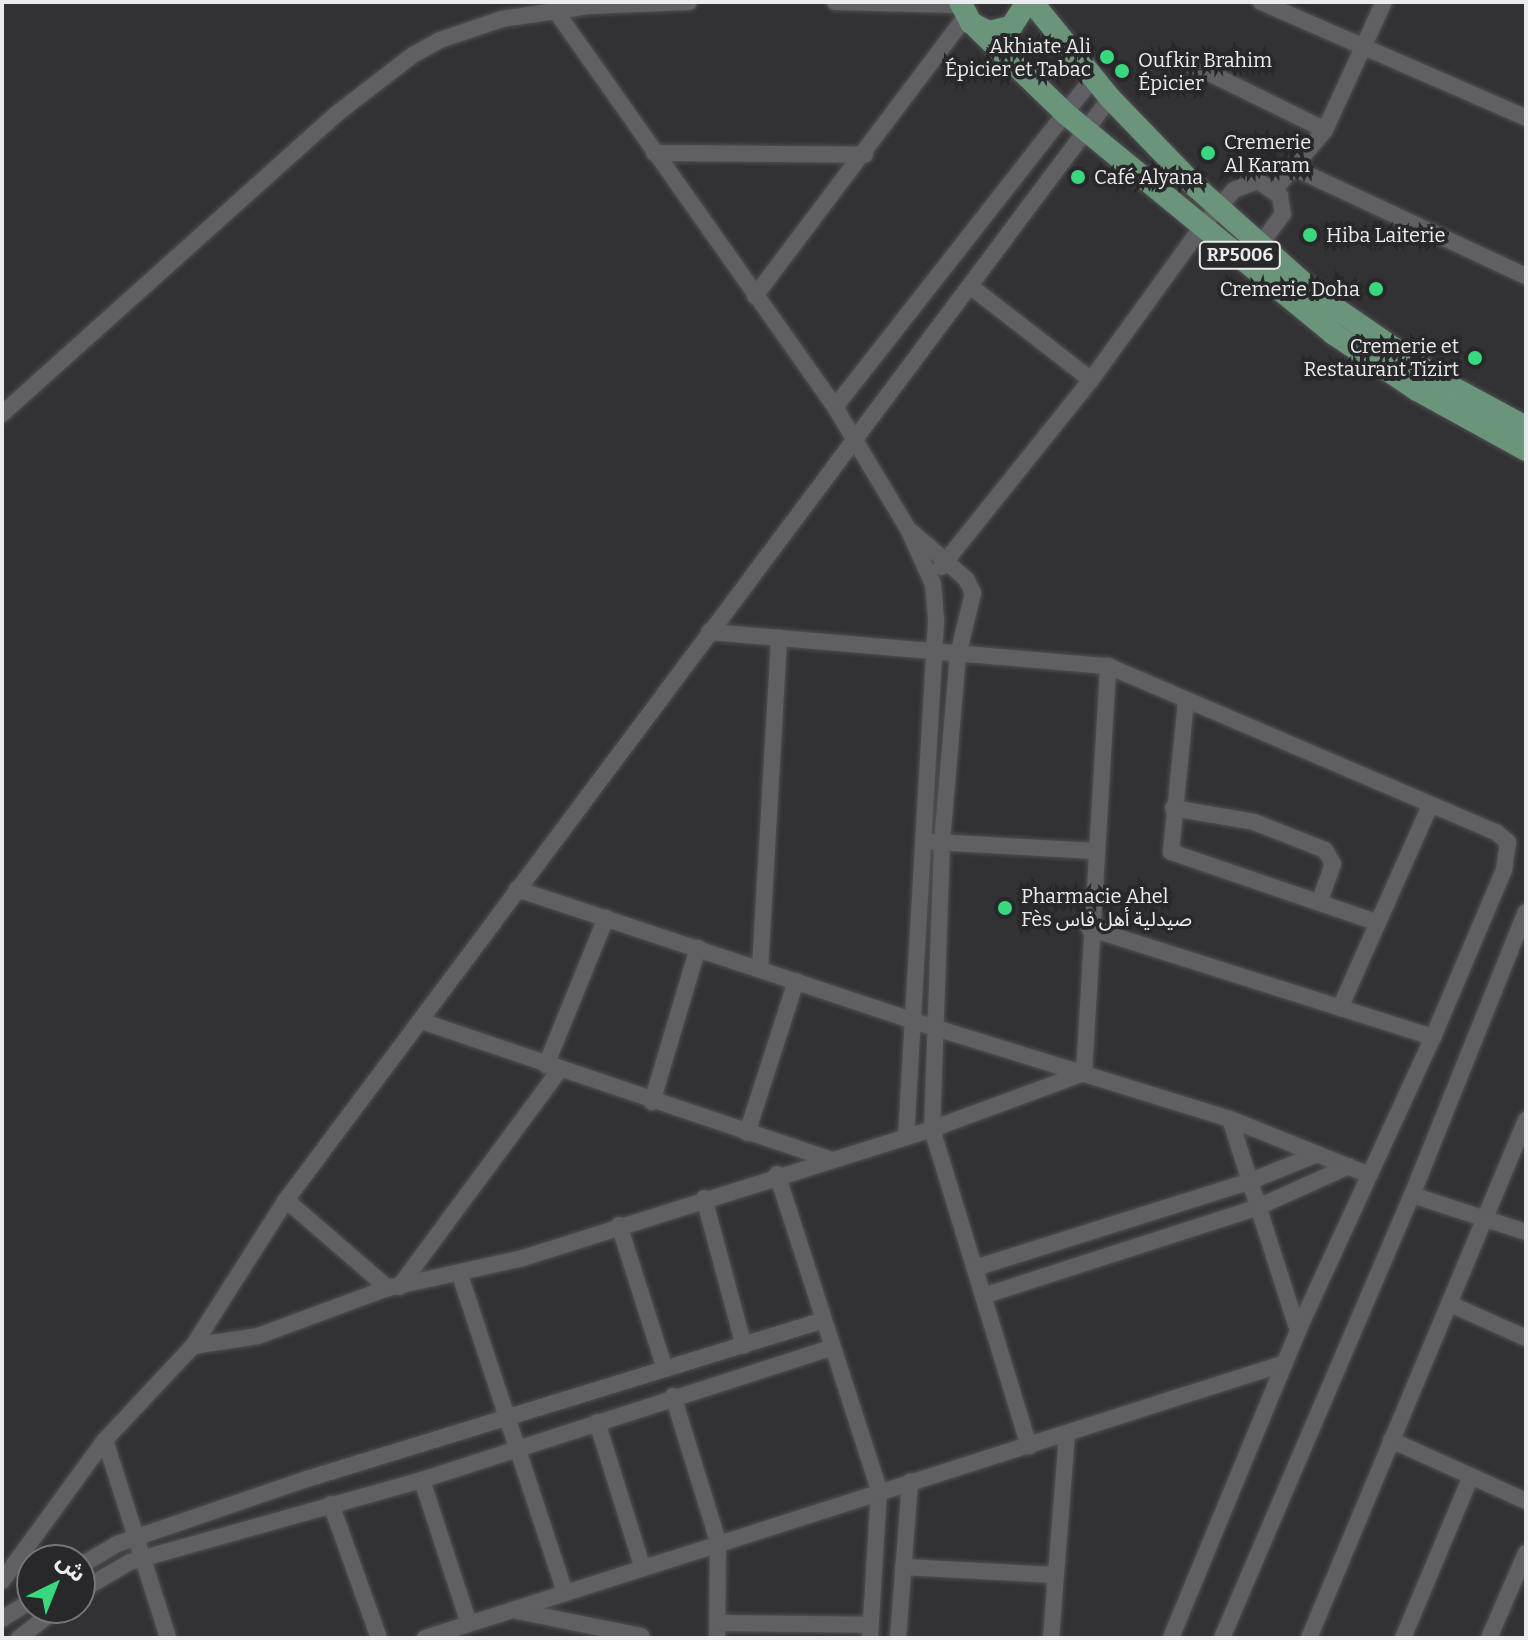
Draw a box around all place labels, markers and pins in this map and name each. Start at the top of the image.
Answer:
place label: Akhiate Ali Épicier et Tabac [945,34,1091,81]
marker: Akhiate Ali Épicier et Tabac [1098,48,1116,66]
place label: Oufkir Brahim Épicier [1138,48,1272,95]
marker: Oufkir Brahim Épicier [1113,62,1131,80]
place label: Cremerie Al Karam [1224,130,1311,177]
marker: Cremerie Al Karam [1199,144,1217,162]
place label: Café Alyana [1094,165,1203,189]
marker: Café Alyana [1069,168,1087,186]
place label: Hiba Laiterie [1326,223,1445,247]
marker: Hiba Laiterie [1301,226,1319,244]
place label: Cremerie Doha [1220,277,1360,301]
marker: Cremerie Doha [1367,280,1385,298]
place label: Cremerie et Restaurant Tizirt [1303,334,1459,381]
marker: Cremerie et Restaurant Tizirt [1466,349,1484,367]
place label: Pharmacie Ahel Fès صيدلية أهل فاس [1021,884,1192,931]
marker: Pharmacie Ahel Fès صيدلية أهل فاس [996,899,1014,917]

